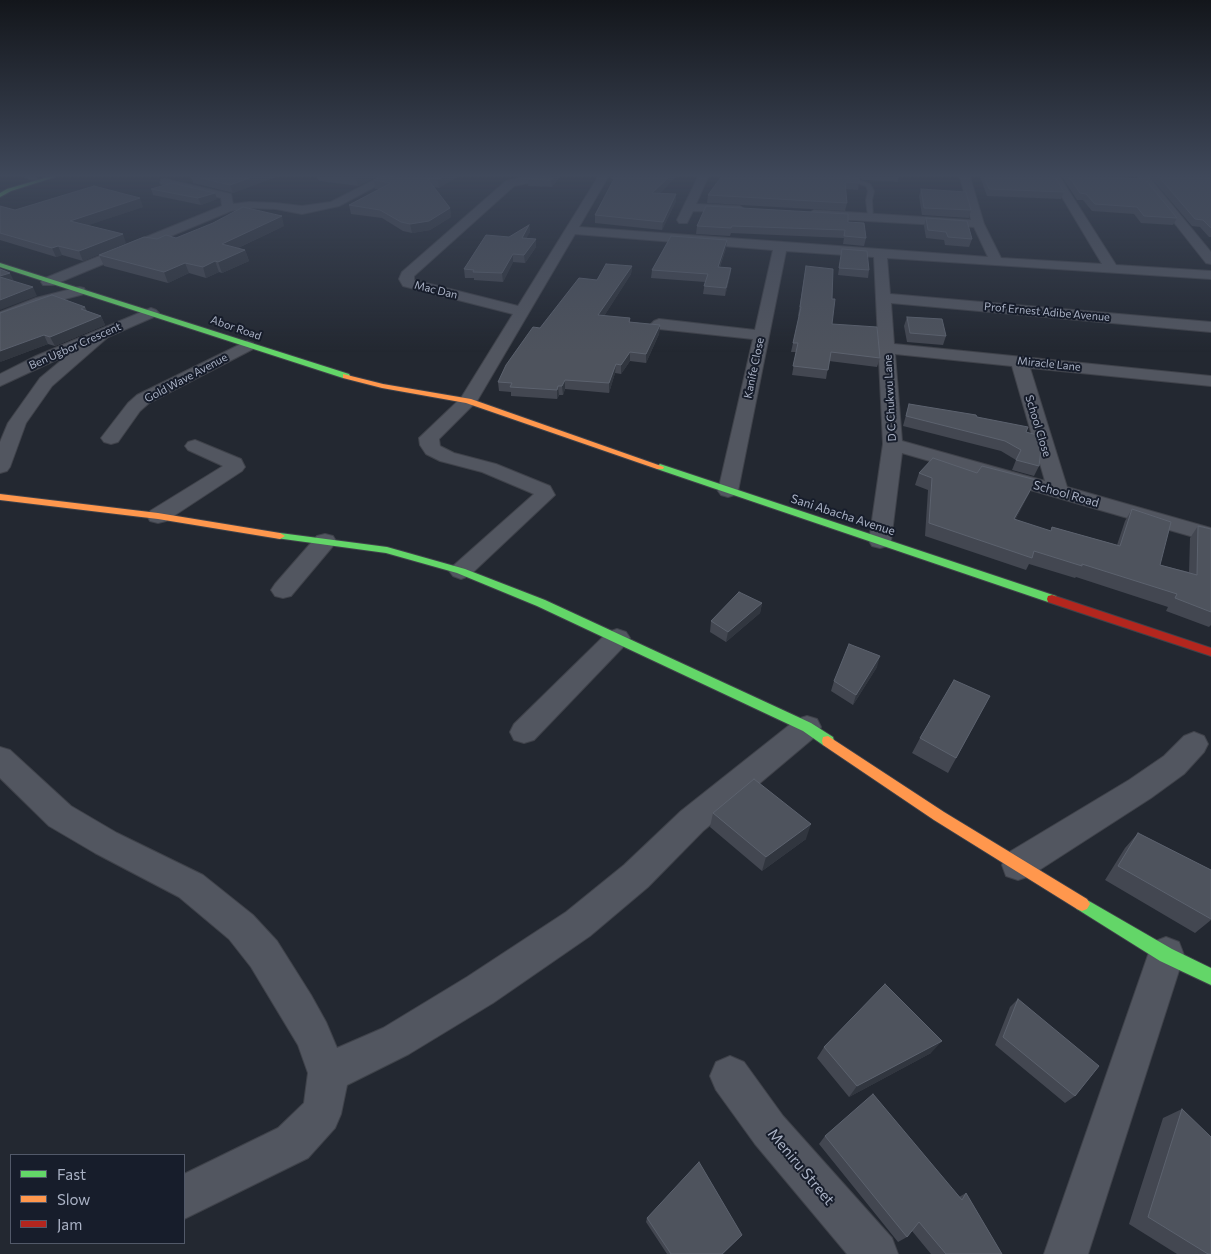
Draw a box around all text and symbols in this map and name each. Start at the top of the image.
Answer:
street label: Mac Dan [413,278,459,302]
street label: Prof Ernest Adibe Avenue [984,300,1110,324]
street label: Abor Road [209,313,263,343]
street label: Ben Ugbor Crescent [27,320,123,372]
street label: Kanife Close [741,336,767,400]
street label: Gold Wave Avenue [142,351,230,405]
street label: D C Chukwu Lane [881,354,899,442]
street label: Miracle Lane [1017,354,1081,374]
street label: School Close [1022,394,1054,458]
street label: School Road [1032,478,1100,510]
street label: Sani Abacha Avenue [789,491,897,539]
street label: Meniru Street [764,1125,838,1209]
legend [10,1154,185,1244]
text: Fast [57,1165,86,1183]
text: Slow [57,1190,90,1208]
text: Jam [57,1215,82,1233]

